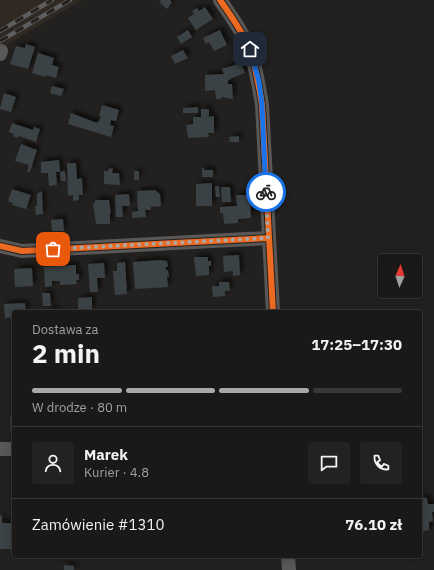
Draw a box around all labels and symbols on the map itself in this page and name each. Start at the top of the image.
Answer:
pin [233,32,267,66]
courier [246,172,286,212]
pin [36,232,70,266]
north arrow [378,254,422,298]

